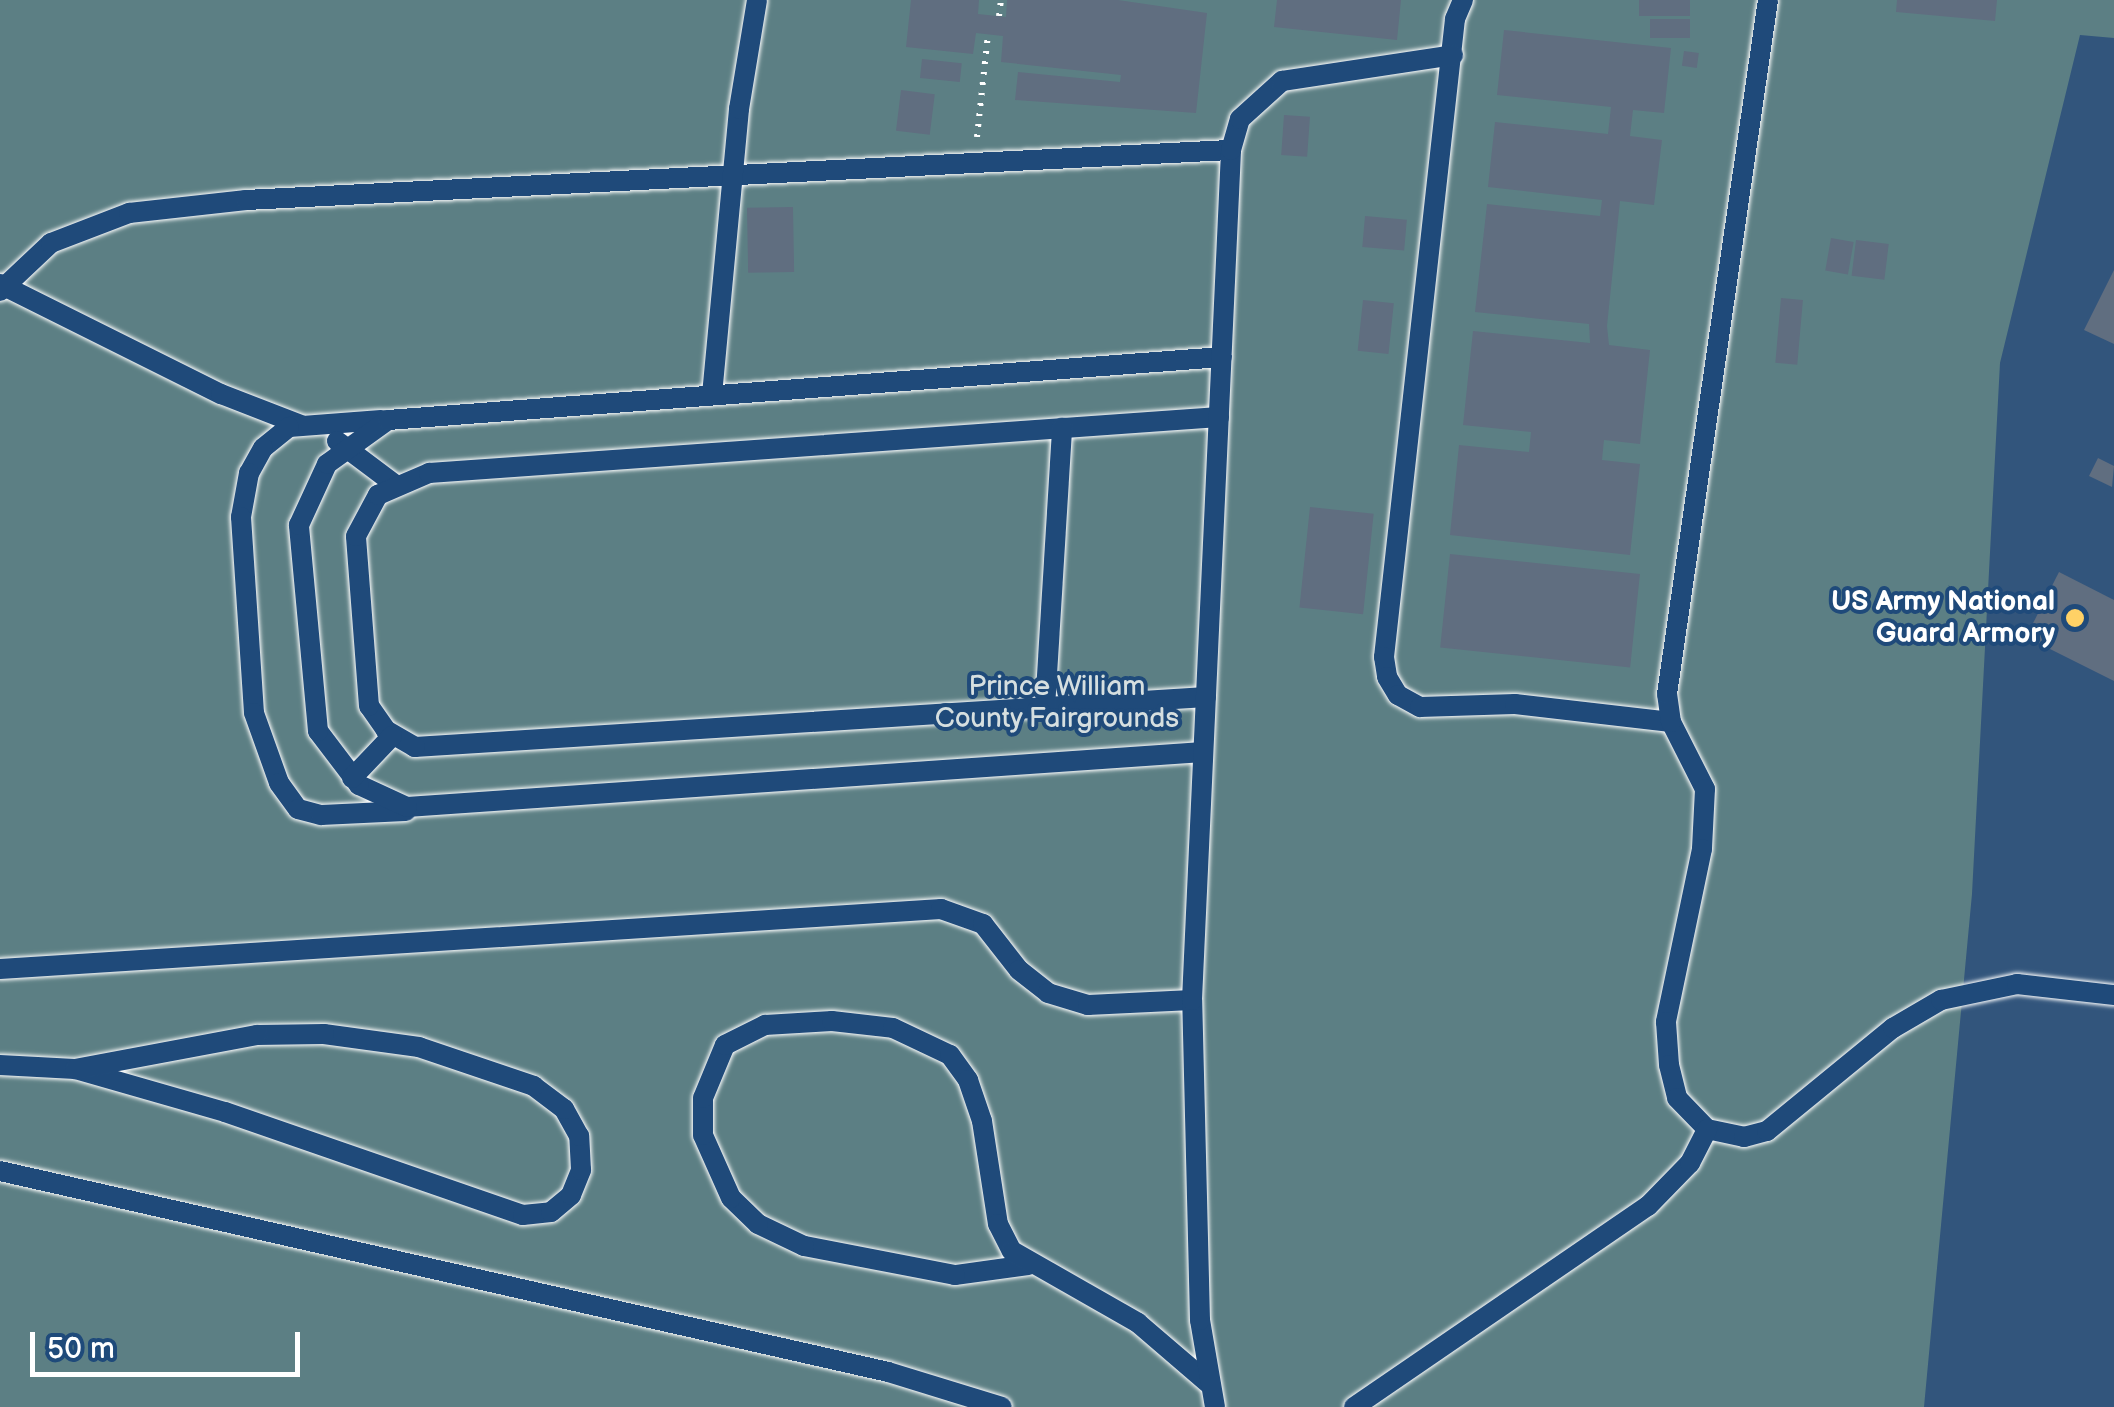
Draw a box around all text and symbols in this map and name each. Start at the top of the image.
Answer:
place label: US Army National Guard Armory [1830,585,2055,651]
marker: US Army National Guard Armory [2064,607,2086,629]
park label: Prince William County Fairgrounds [934,670,1180,736]
scale bar [35,1312,305,1374]
text: 50 m [47,1331,115,1367]

